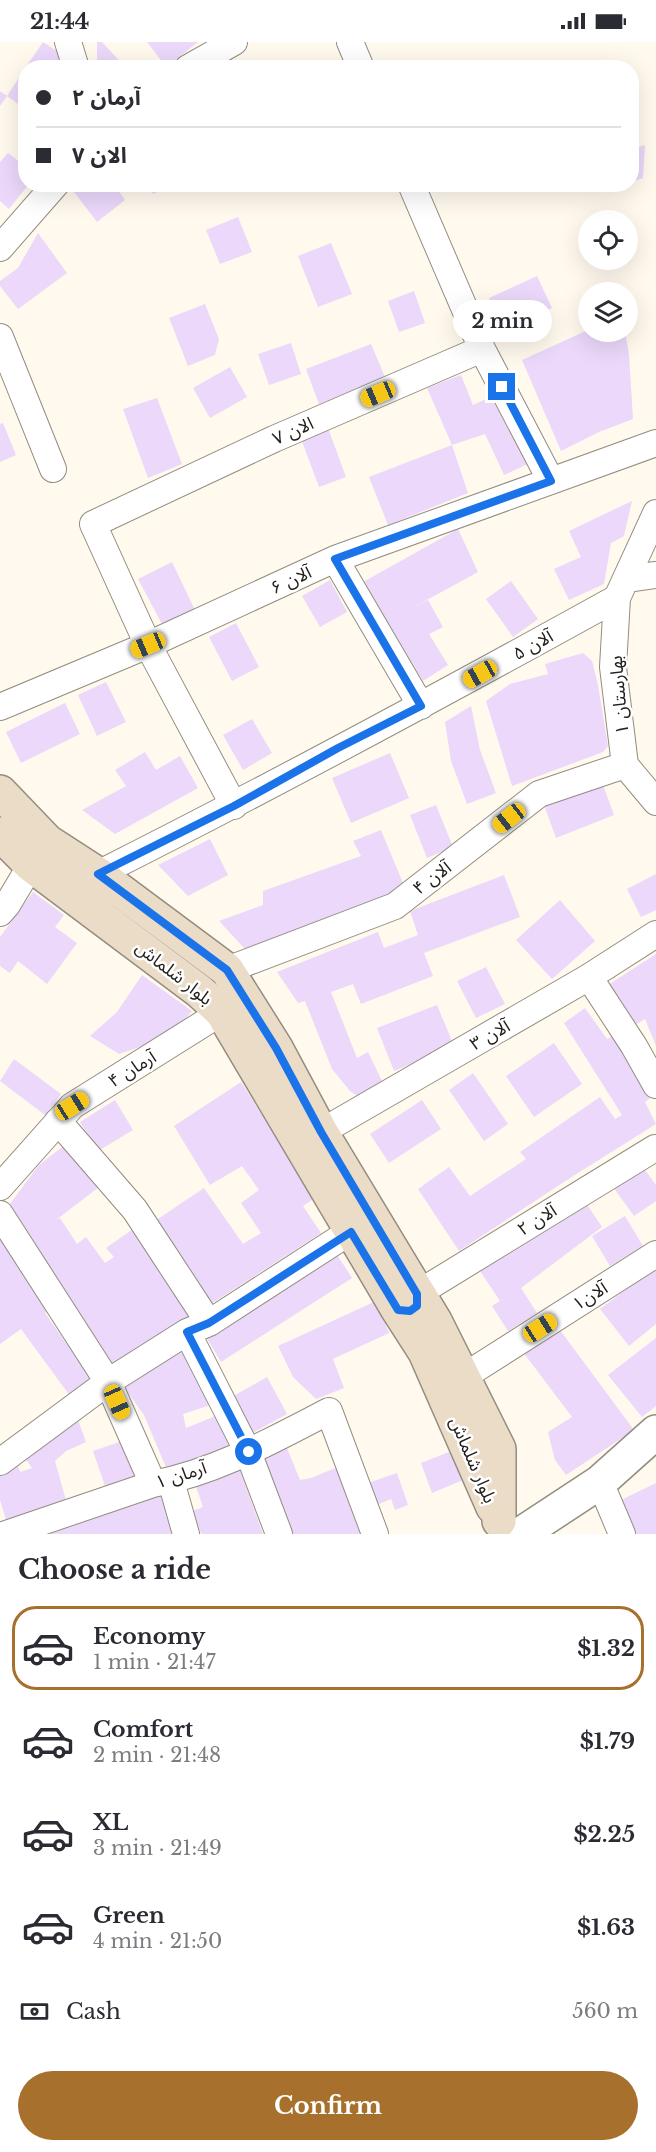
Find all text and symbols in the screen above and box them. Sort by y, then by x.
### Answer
text: 21:44 [30,8,89,35]
text: آرمان ۲ [72,84,141,111]
text: الان ۷ [72,142,127,169]
map controls [578,210,638,342]
button: locate [578,210,638,270]
button: layers [578,282,638,342]
callout: 2 min [452,300,552,342]
text: 2 min [471,309,534,333]
route end [488,373,515,400]
car [358,379,398,409]
street label: الان ۷ [269,412,317,450]
street label: آلان ۶ [267,561,316,599]
street label: آلان ۵ [509,625,558,665]
car [128,630,168,660]
street label: بهارستان ۱ [605,655,633,735]
car [460,657,500,691]
car [489,800,529,836]
street label: آلان ۴ [408,856,456,900]
street label: بلوار شلماش [131,936,217,1010]
street label: آلان ۳ [466,1014,515,1055]
street label: آرمان ۴ [104,1045,161,1092]
car [52,1089,92,1123]
street label: آلان ۲ [513,1199,561,1241]
street label: آلان۱ [568,1276,612,1315]
car [520,1311,560,1345]
car [101,1382,133,1422]
street label: بلوار شلماش [445,1413,501,1507]
route start [235,1438,262,1465]
street label: آرمان ۱ [153,1456,210,1494]
text: Choose a ride [18,1553,211,1586]
icon: car [21,1621,75,1675]
text: Economy [93,1623,205,1650]
text: $1.32 [577,1635,635,1662]
text: 1 min · 21:47 [93,1650,216,1674]
icon: car [21,1714,75,1768]
text: Comfort [93,1716,193,1743]
text: $1.79 [580,1728,635,1755]
text: 2 min · 21:48 [93,1743,221,1767]
icon: car [21,1807,75,1861]
text: XL [93,1809,128,1836]
text: $2.25 [573,1821,635,1848]
text: 3 min · 21:49 [93,1836,222,1860]
icon: car [21,1900,75,1954]
text: Green [93,1902,165,1929]
text: $1.63 [577,1914,635,1941]
text: 4 min · 21:50 [93,1929,222,1953]
icon: cash [18,1995,51,2028]
text: Cash [66,1998,121,2025]
text: 560 m [572,1999,638,2023]
button: Confirm [18,2071,638,2140]

